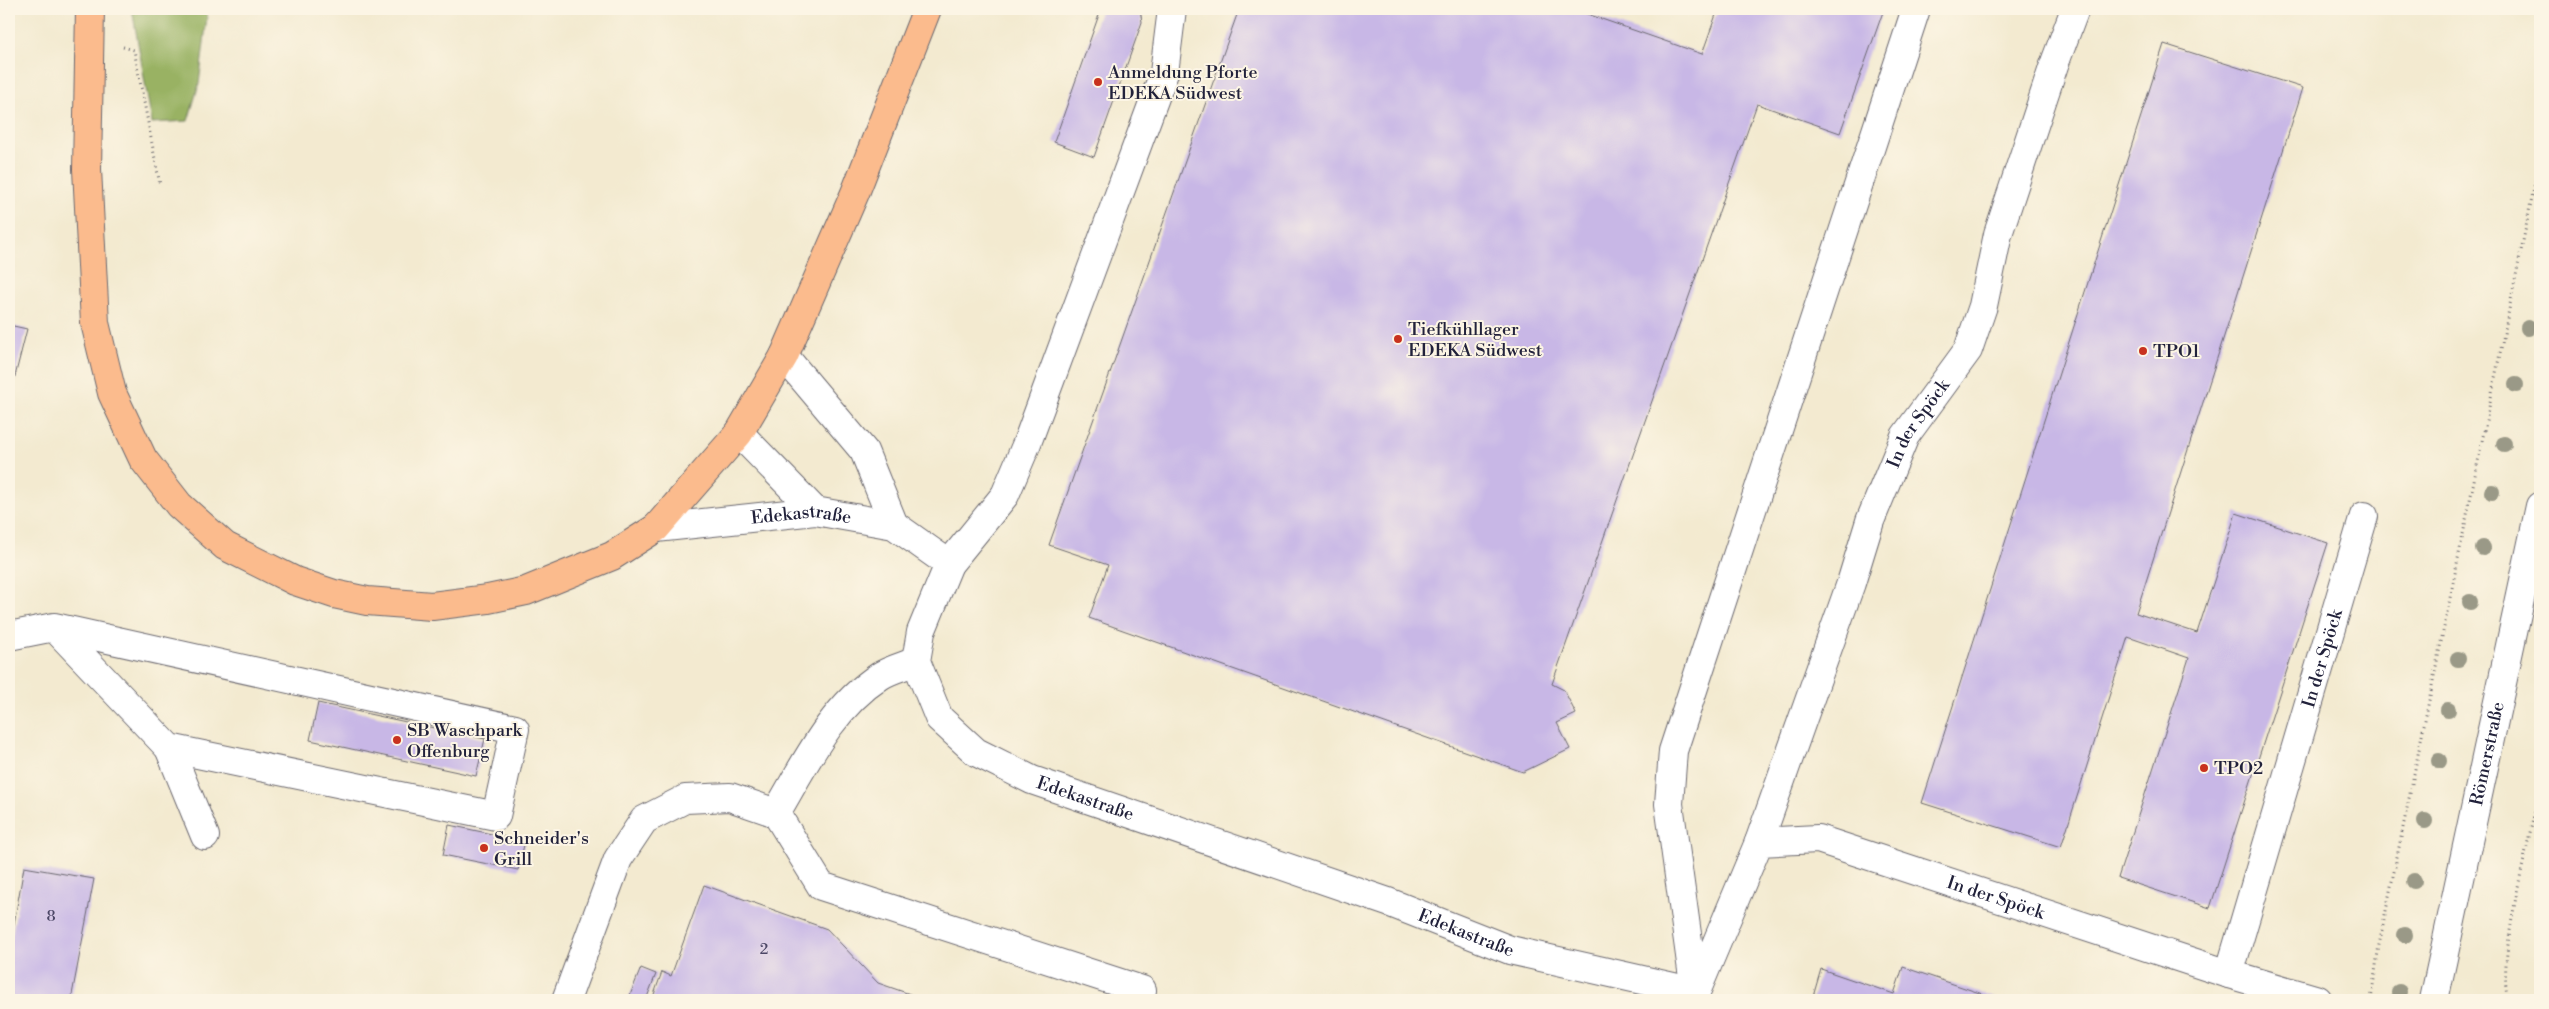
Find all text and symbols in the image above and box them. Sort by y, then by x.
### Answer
place label: Anmeldung Pforte EDEKA Südwest [1107,61,1258,105]
marker: Anmeldung Pforte EDEKA Südwest [1092,76,1104,88]
place label: Tiefkühllager EDEKA Südwest [1408,318,1543,362]
marker: Tiefkühllager EDEKA Südwest [1392,333,1404,345]
place label: TPO1 [2153,340,2200,363]
marker: TPO1 [2137,345,2149,357]
street label: In der Spöck [1882,373,1955,471]
street label: Edekastraße [750,499,853,529]
street label: In der Spöck [2297,605,2348,710]
street label: Römerstraße [2465,700,2509,808]
place label: SB Waschpark Offenburg [407,719,524,763]
marker: SB Waschpark Offenburg [391,734,403,746]
place label: TPO2 [2214,757,2263,780]
marker: TPO2 [2198,762,2210,774]
street label: Edekastraße [1034,771,1137,826]
place label: Schneider's Grill [494,827,589,871]
marker: Schneider's Grill [478,842,490,854]
street label: In der Spöck [1944,871,2049,925]
street label: Edekastraße [1415,904,1518,962]
house number: 8 [46,907,56,926]
house number: 2 [760,940,768,959]

